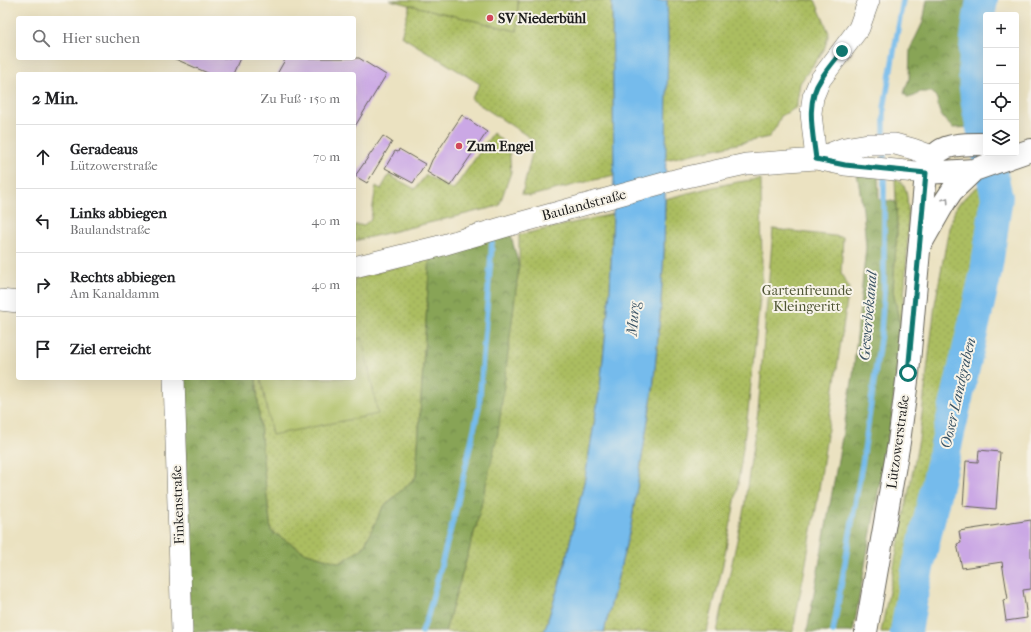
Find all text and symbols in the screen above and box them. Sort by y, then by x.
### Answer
place label: SV Niederbühl [498,10,586,27]
map controls [983,12,1019,156]
button: + [983,12,1019,48]
marker: SV Niederbühl [485,13,495,23]
search box [16,16,356,60]
icon: search [30,27,52,49]
text: Hier suchen [62,29,140,47]
route end [833,42,851,60]
button: − [983,48,1019,84]
button: locate [983,84,1019,120]
text: 2 Min. [32,88,78,108]
text: Zu Fuß · 150 m [261,91,340,106]
button: layers [983,120,1019,156]
place label: Zum Engel [467,138,534,155]
text: Geradeaus [70,140,138,158]
marker: Zum Engel [454,141,464,151]
icon: ahead [32,146,54,168]
text: 70 m [313,149,340,164]
text: Lützowerstraße [70,158,158,173]
street label: Baulandstraße [540,186,628,224]
one-way arrow [941,197,949,204]
text: Links abbiegen [70,204,167,222]
icon: left [32,210,54,232]
text: 40 m [312,213,340,228]
text: Baulandstraße [70,222,151,237]
text: Rechts abbiegen [70,268,175,286]
water label: Gewerbekanal [855,268,881,361]
icon: right [32,274,54,296]
text: 40 m [312,277,340,292]
park label: Gartenfreunde Kleingeritt [762,282,852,315]
text: Am Kanaldamm [70,286,159,301]
water label: Murg [622,300,644,338]
water label: Ooser Landgraben [937,336,979,450]
icon: arrive [32,338,54,360]
text: Ziel erreicht [70,340,151,358]
route start [899,364,917,382]
street label: Lützowerstraße [883,394,913,490]
street label: Finkenstraße [168,465,188,545]

